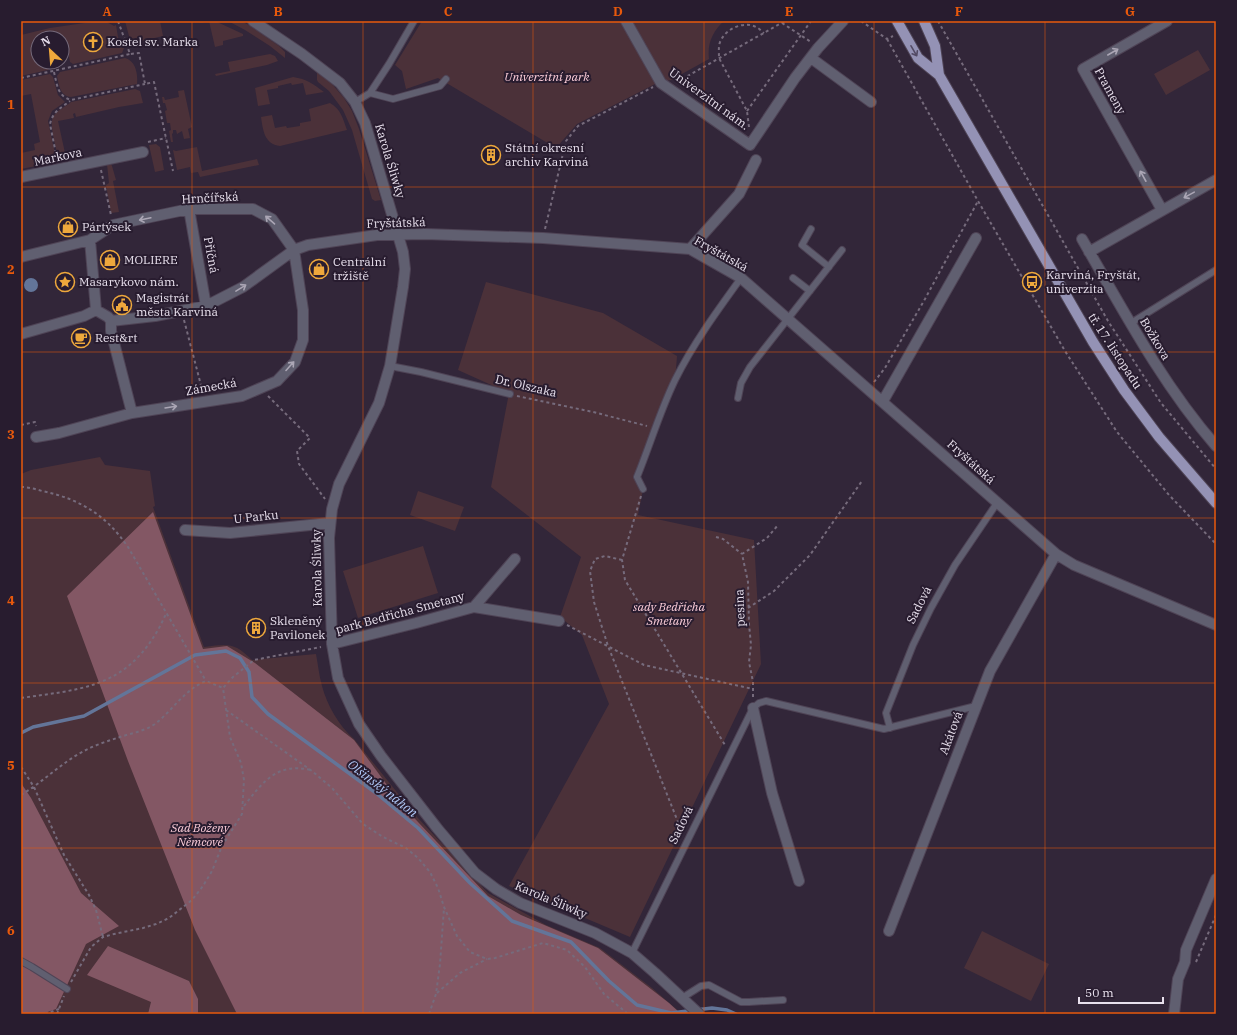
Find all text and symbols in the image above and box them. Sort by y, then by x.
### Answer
text: A [102,3,112,20]
text: B [273,3,283,20]
text: C [444,3,453,20]
text: D [613,3,623,20]
text: E [785,3,793,20]
text: F [955,3,963,20]
text: G [1125,3,1135,20]
north arrow [30,30,70,70]
church icon: Kostel sv. Marka [82,31,104,53]
text: N [39,33,53,49]
place label: Kostel sv. Marka [107,34,199,49]
one-way arrow [911,45,919,57]
one-way arrow [1107,47,1119,55]
street label: Univerzitní nám. [666,64,752,133]
street label: Prameny [1092,65,1130,117]
park label: Univerzitní park [504,69,590,84]
text: 1 [7,96,15,113]
street label: Karola Śliwky [372,122,409,200]
place label: Státní okresní archiv Karviná [505,140,589,169]
street label: Markova [33,144,84,169]
building icon: Státní okresní archiv Karviná [480,144,502,166]
one-way arrow [1139,171,1147,183]
street label: Hrnčířská [181,188,239,206]
one-way arrow [1183,192,1195,200]
street label: Fryštátská [366,214,426,231]
one-way arrow [138,215,151,223]
shop icon: Pártýsek [57,216,79,238]
one-way arrow [265,216,275,225]
place label: Pártýsek [82,219,131,234]
street label: Fryštátská [692,233,751,275]
street label: Příčná [201,235,222,275]
shop icon: MOLIERE [99,249,121,271]
place label: MOLIERE [124,252,178,267]
place label: Centrální tržiště [333,254,386,283]
shop icon: Centrální tržiště [308,258,330,280]
text: 2 [7,261,15,278]
place label: Karviná, Fryštát, univerzita [1046,267,1140,296]
place icon: Masarykovo nám. [54,271,76,293]
bus stop icon: Karviná, Fryštát, univerzita [1021,271,1043,293]
place label: Masarykovo nám. [79,274,179,289]
one-way arrow [235,284,246,292]
place label: Magistrát města Karviná [136,290,219,319]
public building icon: Magistrát města Karviná [111,294,133,316]
street label: tř. 17. listopadu [1085,310,1146,392]
street label: Božkova [1137,315,1174,363]
cafe icon: Rest&rt [70,327,92,349]
place label: Rest&rt [95,330,137,345]
one-way arrow [286,361,295,372]
street label: Dr. Olszaka [494,371,559,400]
street label: Zámecká [184,375,238,398]
one-way arrow [164,403,177,411]
text: 3 [7,426,15,443]
street label: Fryštátská [944,436,999,487]
street label: U Parku [233,507,280,526]
street label: Karola Śliwky [308,529,325,607]
street label: Sadová [903,583,935,626]
street label: park Bedřicha Smetany [334,588,467,637]
street label: pesina [731,588,748,627]
text: 4 [7,592,15,609]
park label: sady Bedřicha Smetany [633,599,705,628]
place label: Skleněný Pavilonek [270,613,325,642]
building icon: Skleněný Pavilonek [245,617,267,639]
street label: Akátová [935,709,966,757]
water label: Olšinský náhon [344,756,422,821]
text: 5 [7,757,15,774]
street label: Sadová [665,803,696,846]
park label: Sad Boženy Němcové [170,820,231,849]
street label: Karola Śliwky [513,878,590,922]
text: 6 [7,922,15,939]
scale bar [1079,979,1163,1005]
text: 50 m [1085,985,1114,1000]

